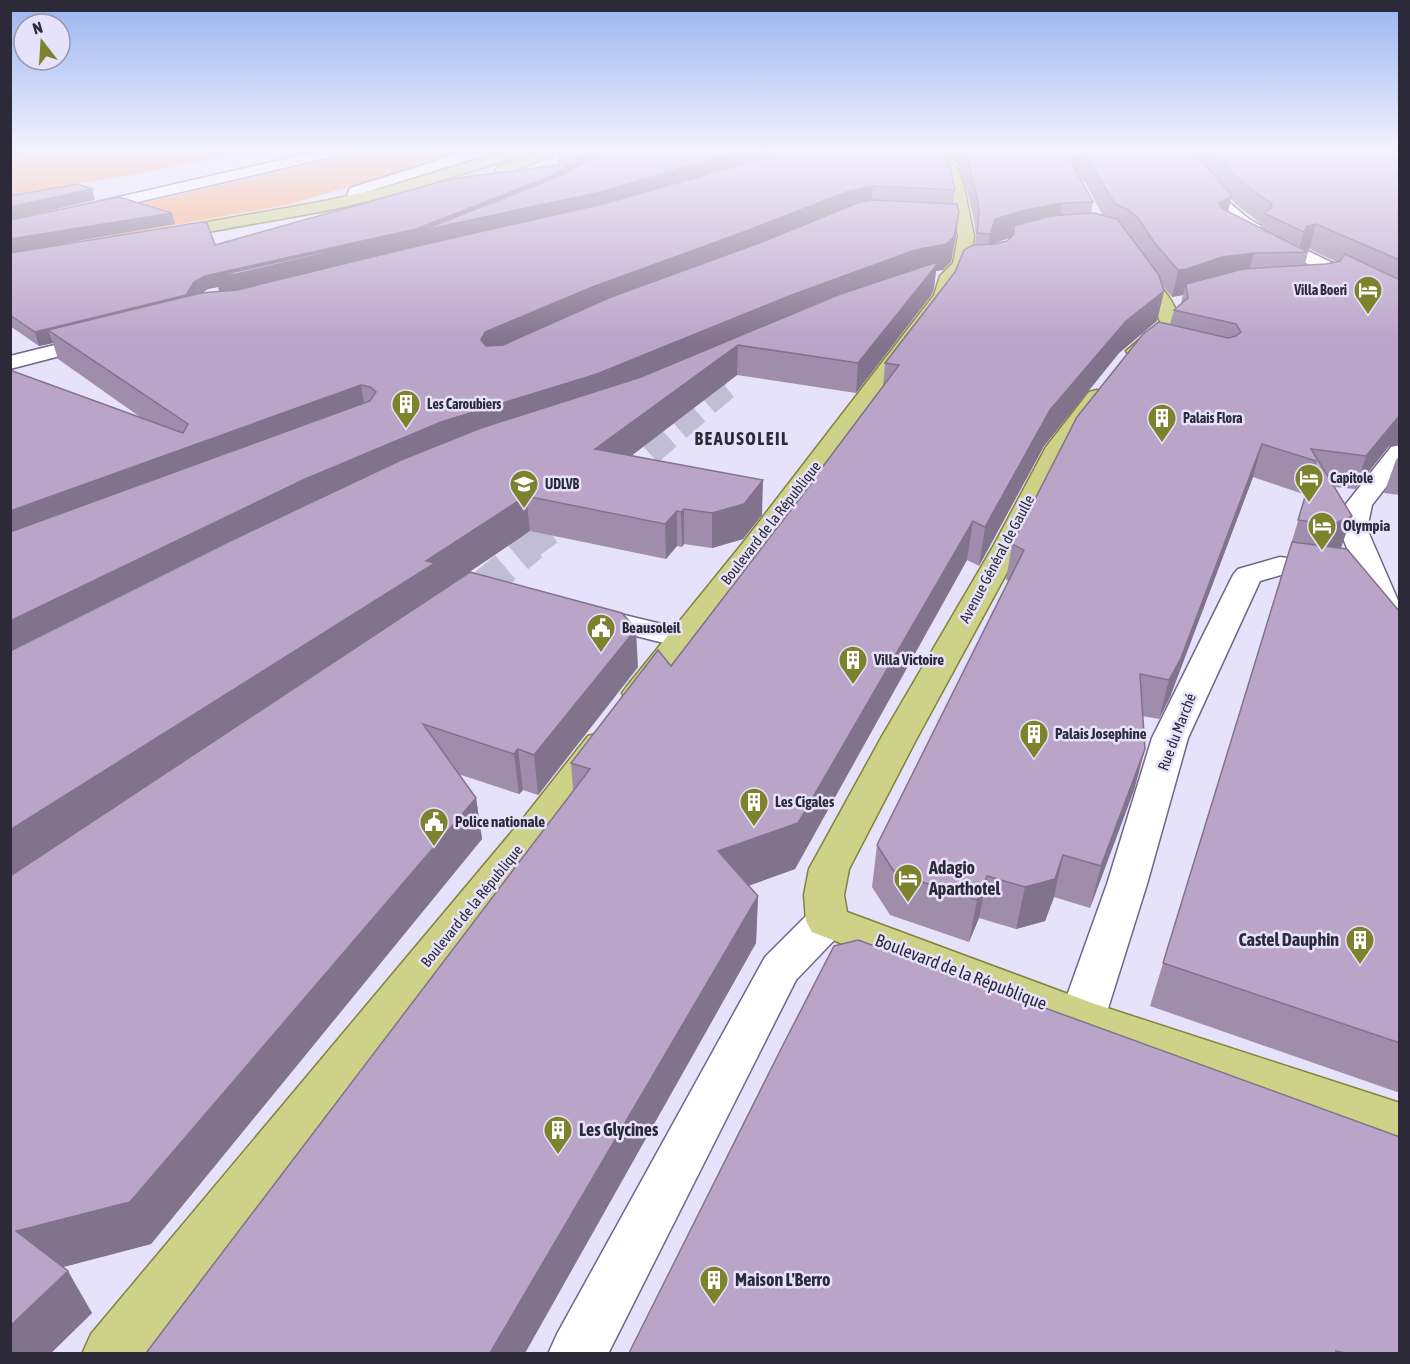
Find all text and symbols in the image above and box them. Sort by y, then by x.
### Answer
north arrow [12,12,72,72]
text: N [30,18,45,38]
hotel icon: Villa Boeri [1352,274,1384,316]
place label: Villa Boeri [1293,282,1347,298]
building icon: Les Caroubiers [390,388,422,430]
place label: Les Caroubiers [427,396,501,412]
building icon: Palais Flora [1146,402,1178,444]
place label: Palais Flora [1183,410,1243,426]
district label: BEAUSOLEIL [695,428,789,449]
street label: Boulevard de la République [717,457,824,588]
hotel icon: Capitole [1293,462,1325,504]
school or university icon: UDLVB [508,468,540,510]
place label: Capitole [1330,470,1373,486]
place label: UDLVB [545,476,580,492]
street label: Avenue Général de Gaulle [956,492,1038,626]
hotel icon: Olympia [1306,510,1338,552]
place label: Olympia [1343,517,1390,534]
public building icon: Beausoleil [585,612,617,654]
place label: Beausoleil [622,619,682,636]
building icon: Villa Victoire [837,644,869,686]
place label: Villa Victoire [873,651,944,668]
street label: Rue du Marché [1154,691,1199,773]
building icon: Palais Josephine [1018,718,1050,760]
place label: Palais Josephine [1055,725,1147,742]
building icon: Les Cigales [738,786,770,828]
place label: Les Cigales [775,793,835,810]
public building icon: Police nationale [418,806,450,848]
place label: Police nationale [455,813,545,830]
street label: Boulevard de la République [417,841,526,970]
place label: Adagio Aparthotel [928,857,1000,899]
hotel icon: Adagio Aparthotel [892,862,924,904]
building icon: Castel Dauphin [1344,924,1376,966]
street label: Boulevard de la République [872,929,1050,1014]
place label: Castel Dauphin [1238,929,1339,950]
building icon: Les Glycines [542,1114,574,1156]
place label: Les Glycines [579,1119,659,1140]
building icon: Maison L'Berro [698,1264,730,1306]
place label: Maison L'Berro [735,1269,830,1290]

